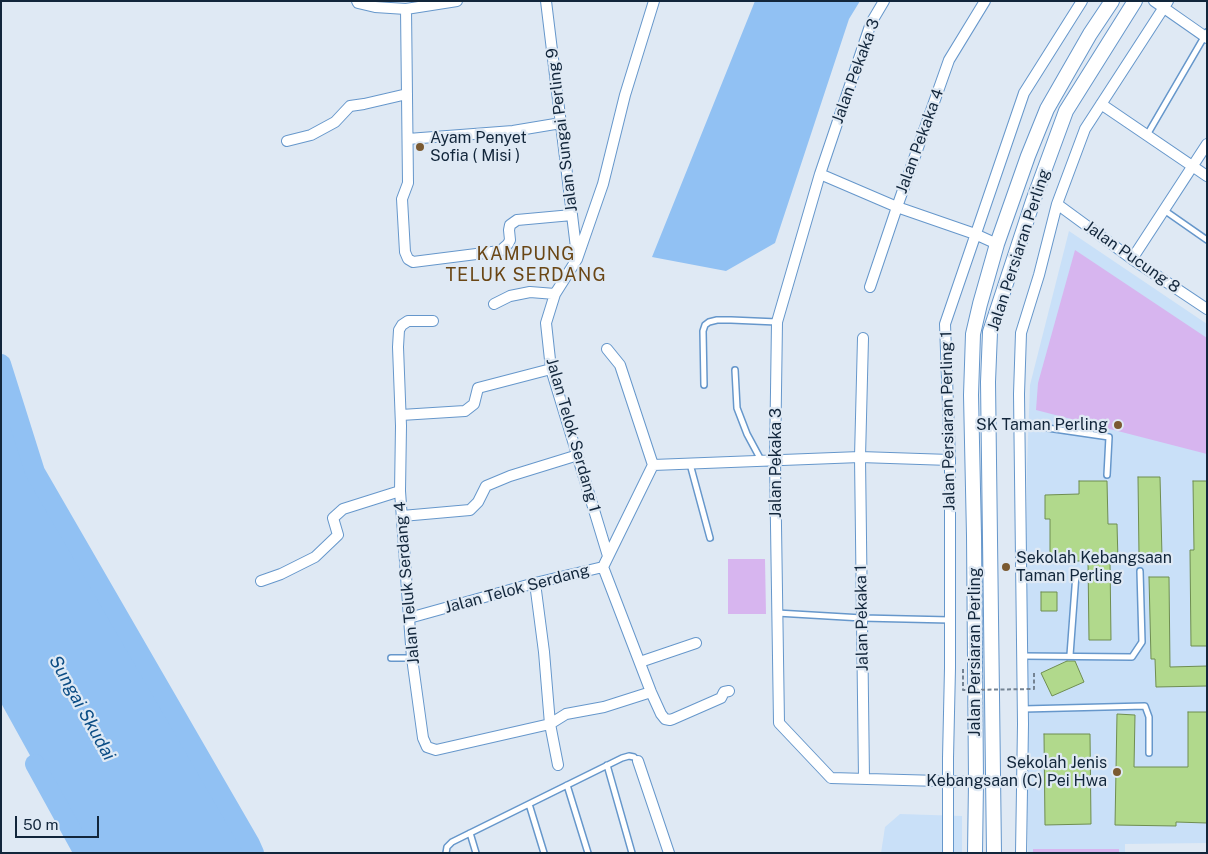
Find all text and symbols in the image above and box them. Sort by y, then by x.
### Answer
street label: Jalan Pekaka 3 [828,16,884,126]
street label: Jalan Sungai Perling 9 [542,47,582,213]
street label: Jalan Pekaka 4 [892,86,948,196]
place label: Ayam Penyet Sofia ( Misi ) [430,128,527,166]
marker: Ayam Penyet Sofia ( Misi ) [414,141,426,153]
street label: Jalan Persiaran Perling [984,167,1054,333]
street label: Jalan Pucung 8 [1080,217,1184,297]
district label: KAMPUNG TELUK SERDANG [444,243,608,286]
street label: Jalan Persiaran Perling 1 [937,331,959,511]
street label: Jalan Telok Serdang 1 [542,356,604,514]
street label: Jalan Pekaka 3 [766,408,786,518]
place label: SK Taman Perling [976,415,1108,435]
marker: SK Taman Perling [1112,419,1124,431]
street label: Jalan Teluk Serdang 4 [390,501,424,665]
place label: Sekolah Kebangsaan Taman Perling [1016,548,1172,586]
street label: Jalan Telok Serdang [443,560,591,618]
marker: Sekolah Kebangsaan Taman Perling [1000,561,1012,573]
street label: Jalan Pekaka 1 [851,565,873,671]
street label: Jalan Persiaran Perling [965,567,985,737]
water label: Sungai Skudai [44,652,120,764]
place label: Sekolah Jenis Kebangsaan (C) Pei Hwa [926,753,1107,791]
marker: Sekolah Jenis Kebangsaan (C) Pei Hwa [1111,766,1123,778]
scale bar [18,806,101,838]
text: 50 m [23,816,58,833]

